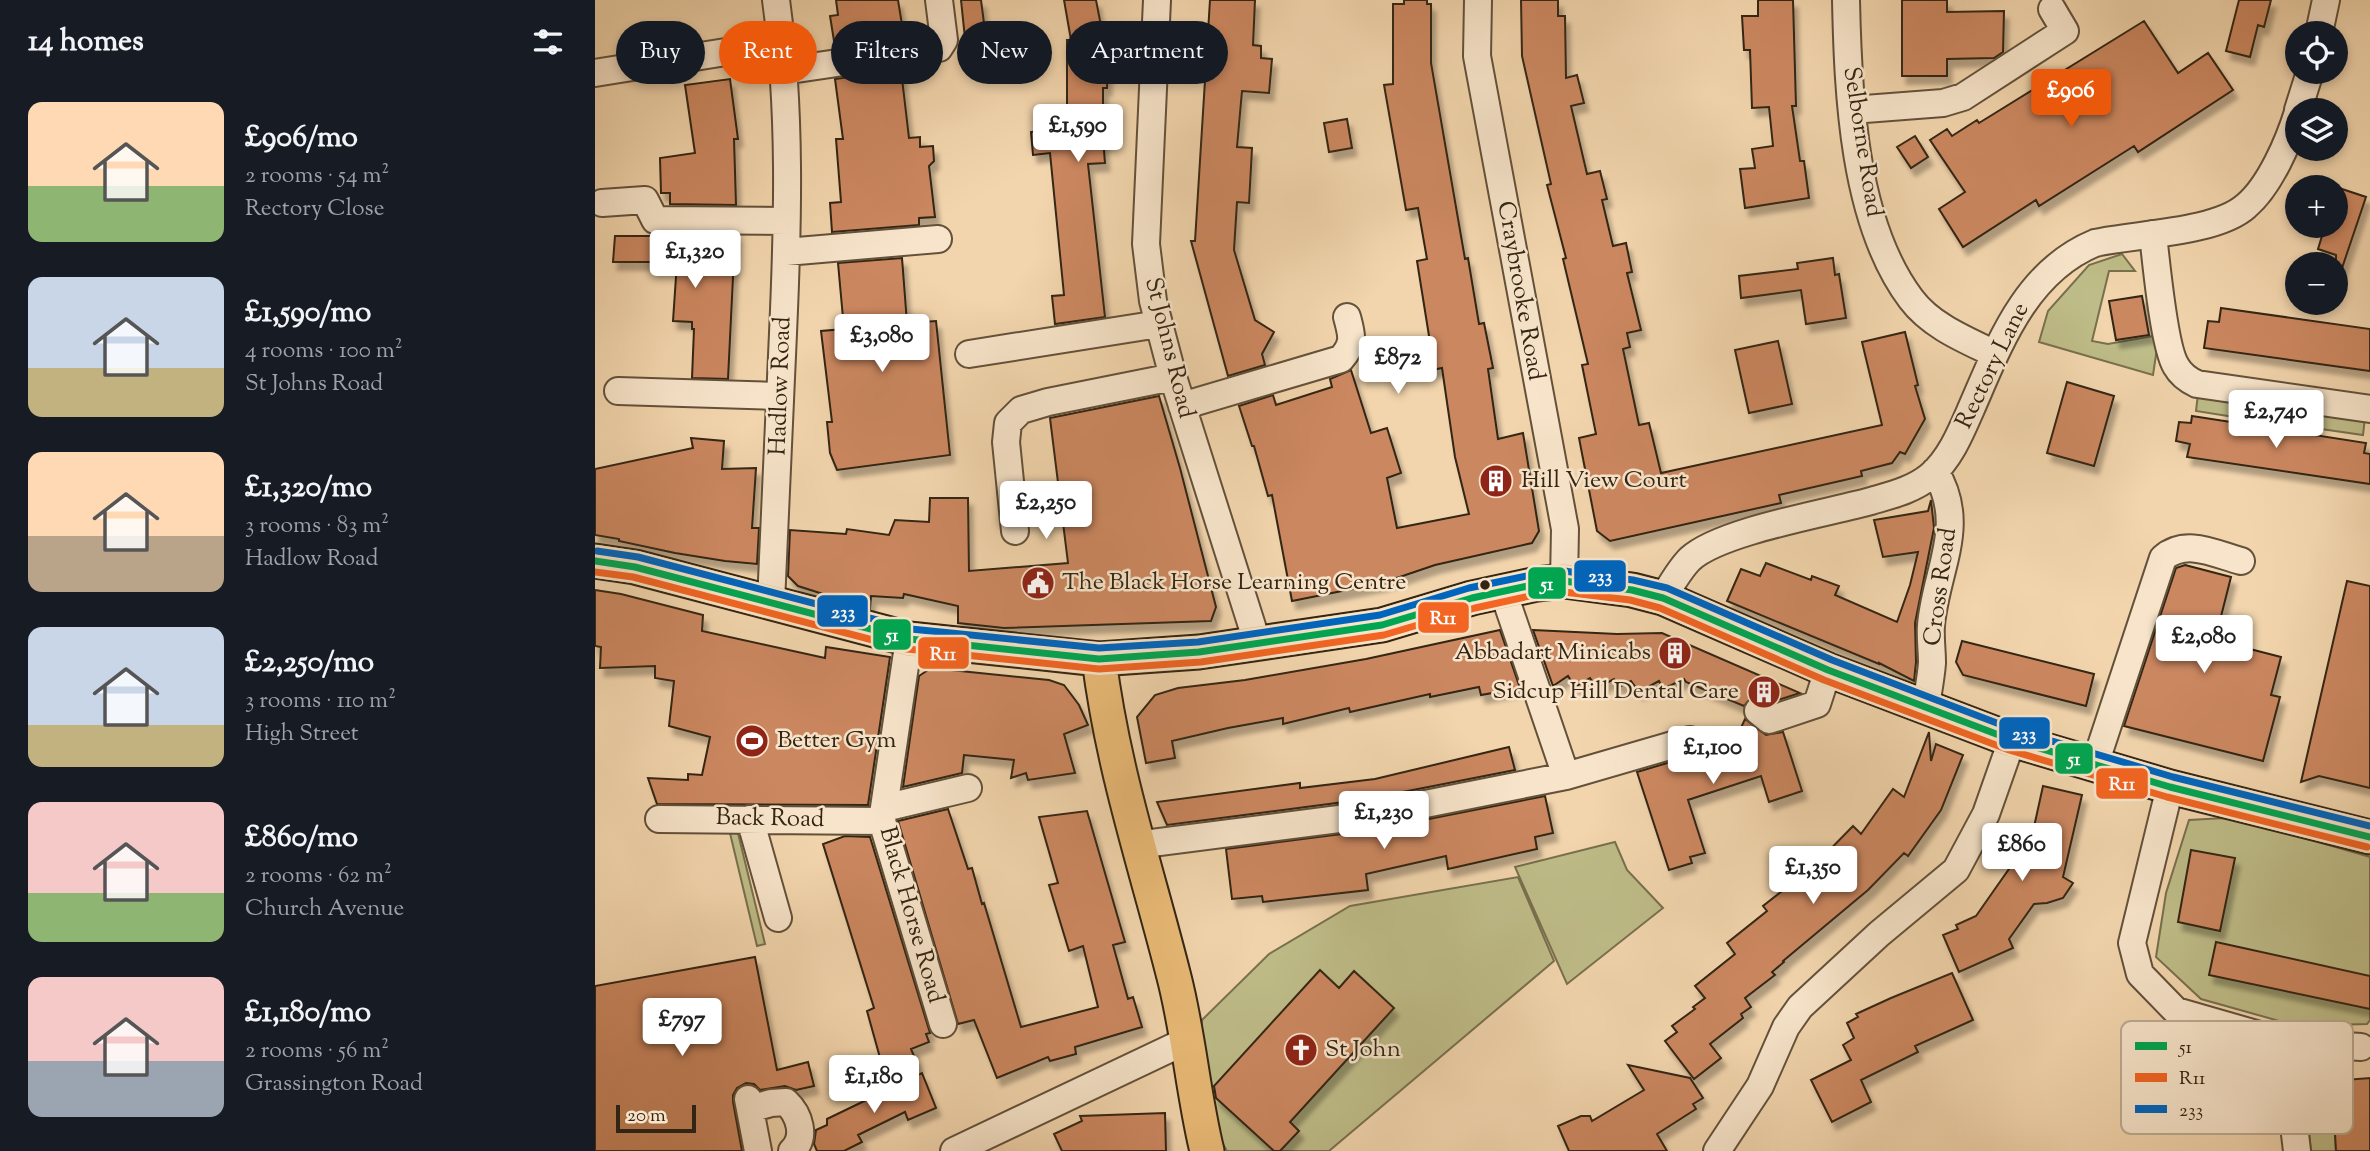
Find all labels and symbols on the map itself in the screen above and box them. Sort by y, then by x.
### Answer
street label: Selborne Road [1833,64,1891,220]
pin: £906 [2030,69,2112,129]
pin: £1,590 [1021,104,1135,164]
street label: Craybrooke Road [1487,199,1553,384]
pin: £1,320 [638,230,752,290]
street label: St Johns Road [1135,274,1203,423]
street label: Rectory Lane [1948,297,2038,435]
pin: £3,080 [825,314,939,374]
street label: Hadlow Road [762,315,800,456]
pin: £872 [1357,336,1439,396]
pin: £2,740 [2219,391,2333,450]
building icon: Hill View Court [1477,462,1515,500]
place label: Hill View Court [1521,464,1687,498]
pin: £2,250 [989,482,1103,541]
street label: Cross Road [1916,525,1966,648]
line badge: 233 [1573,559,1627,593]
public building icon: The Black Horse Learning Centre [1019,564,1057,602]
text: 233 [1588,564,1612,591]
place label: The Black Horse Learning Centre [1062,566,1407,600]
line badge: 51 [1527,566,1567,600]
text: 51 [1539,572,1554,599]
unlabelled marker [1478,578,1492,592]
line badge: 233 [816,594,869,628]
text: 233 [831,600,855,627]
line badge: R11 [1417,601,1470,634]
text: R11 [1430,606,1457,633]
pin: £2,080 [2147,616,2261,675]
line badge: 51 [872,618,912,651]
text: 51 [884,623,899,650]
building icon: Abbadart Minicabs [1656,634,1694,672]
line badge: R11 [917,636,970,670]
place label: Abbadart Minicabs [1454,636,1651,670]
text: R11 [930,642,957,669]
building icon: Sidcup Hill Dental Care [1745,673,1783,711]
place label: Sidcup Hill Dental Care [1492,675,1739,709]
line badge: 233 [1998,716,2051,750]
sports icon: Better Gym [733,722,771,760]
text: 233 [2012,722,2036,749]
place label: Better Gym [777,724,896,758]
pin: £1,100 [1656,726,1770,786]
line badge: 51 [2054,742,2094,775]
text: 51 [2066,747,2081,774]
line badge: R11 [2095,767,2149,800]
text: R11 [2109,772,2136,799]
pin: £1,230 [1327,792,1441,851]
street label: Back Road [715,801,825,837]
street label: Black Horse Road [870,823,953,1008]
pin: £860 [1981,824,2063,883]
pin: £1,350 [1756,846,1870,906]
pin: £797 [641,998,723,1058]
legend [2121,1021,2353,1134]
church icon: St John [1282,1031,1320,1069]
place label: St John [1325,1033,1401,1067]
text: 51 [2178,1035,2192,1062]
pin: £1,180 [817,1056,931,1115]
text: R11 [2179,1066,2206,1093]
text: 233 [2179,1098,2203,1125]
scale bar [616,1102,697,1134]

